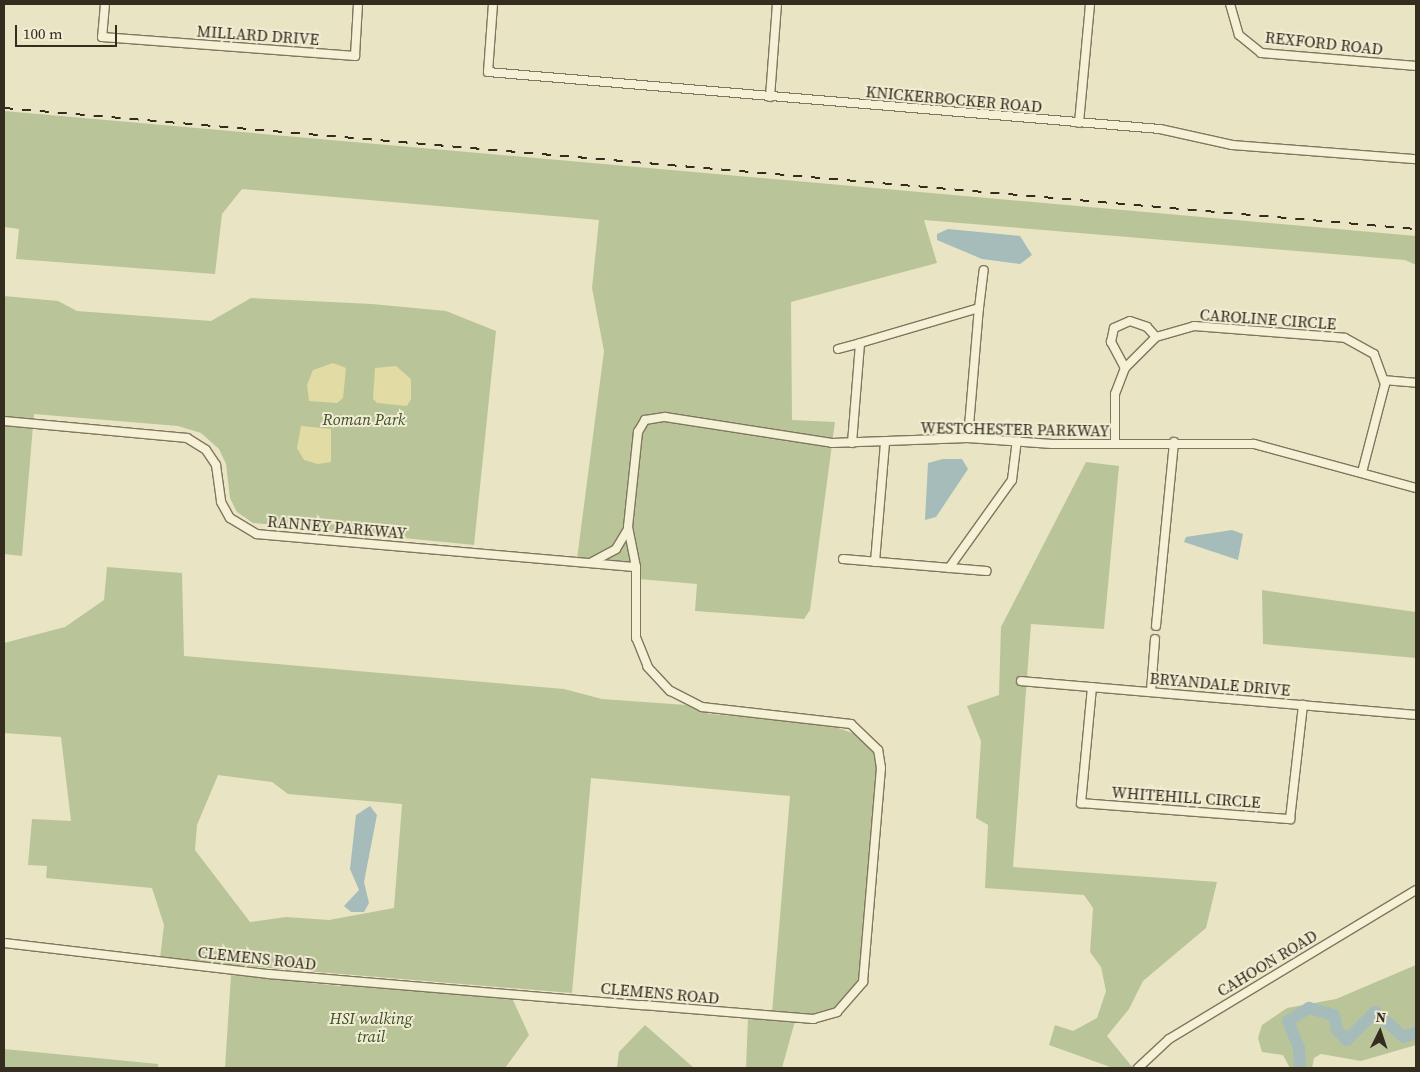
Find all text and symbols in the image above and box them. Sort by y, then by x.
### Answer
scale bar [18,15,120,47]
street label: MILLARD DRIVE [196,21,320,49]
text: 100 m [23,23,63,44]
street label: REXFORD ROAD [1264,27,1384,59]
street label: KNICKERBOCKER ROAD [865,82,1043,116]
street label: CAROLINE CIRCLE [1199,305,1337,333]
park label: Roman Park [323,409,405,429]
street label: WESTCHESTER PARKWAY [920,418,1110,440]
street label: RANNEY PARKWAY [266,511,408,543]
street label: BRYANDALE DRIVE [1149,668,1291,700]
street label: WHITEHILL CIRCLE [1111,782,1261,812]
street label: CAHOON ROAD [1213,926,1321,1000]
street label: CLEMENS ROAD [197,942,317,974]
street label: CLEMENS ROAD [600,978,720,1008]
north arrow [1355,1007,1405,1057]
text: N [1375,1007,1387,1027]
park label: HSI walking trail [330,1008,412,1046]

